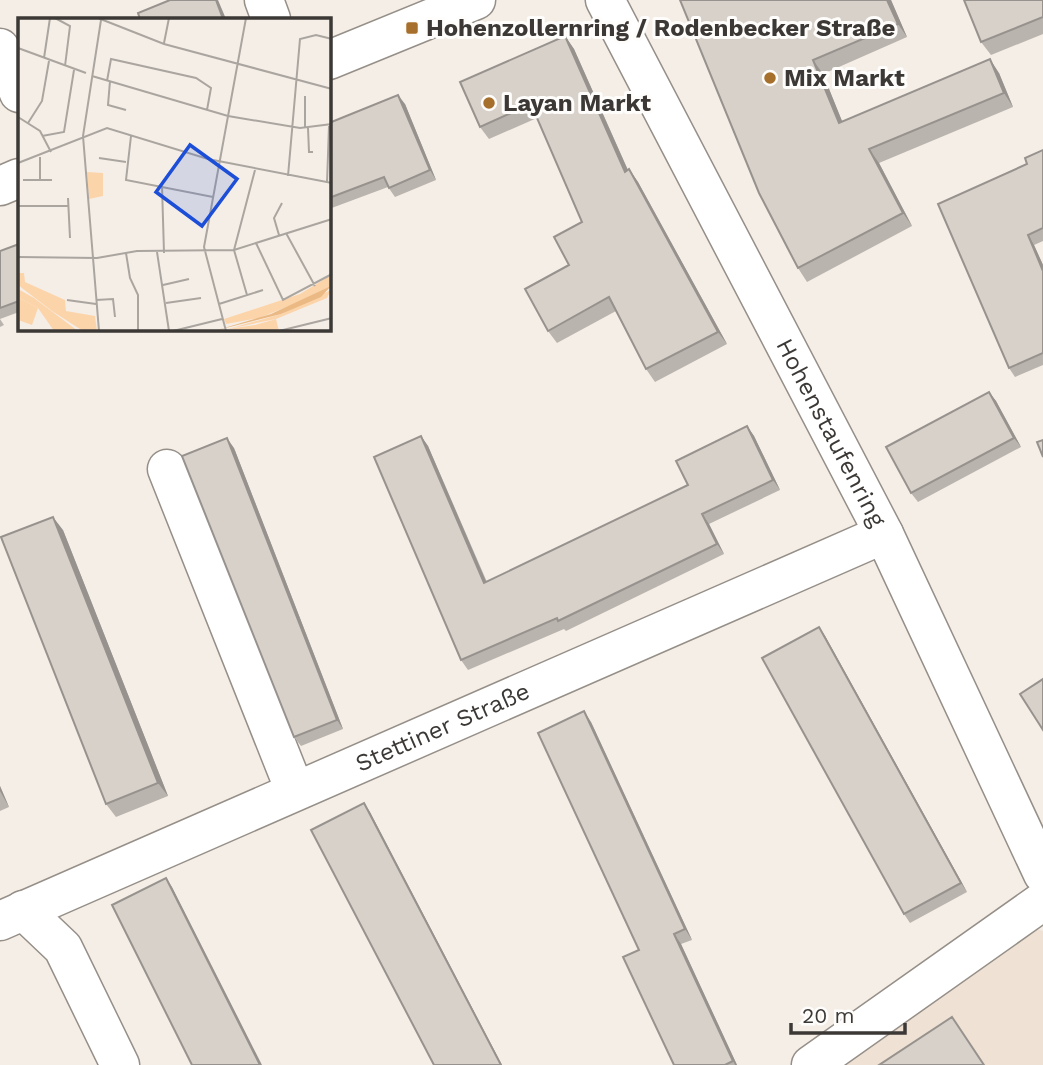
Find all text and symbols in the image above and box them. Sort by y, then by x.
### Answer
place label: Hohenzollernring / Rodenbecker Straße [426,14,895,42]
inset map [18,18,331,331]
marker: Hohenzollernring / Rodenbecker Straße [404,20,420,36]
place label: Mix Markt [784,64,905,92]
marker: Mix Markt [762,70,778,86]
place label: Layan Markt [503,89,651,117]
marker: Layan Markt [481,95,497,111]
street label: Hohenstaufenring [770,334,892,531]
street label: Stettiner Straße [351,677,534,778]
scale bar [791,992,905,1036]
text: 20 m [802,1003,854,1028]

